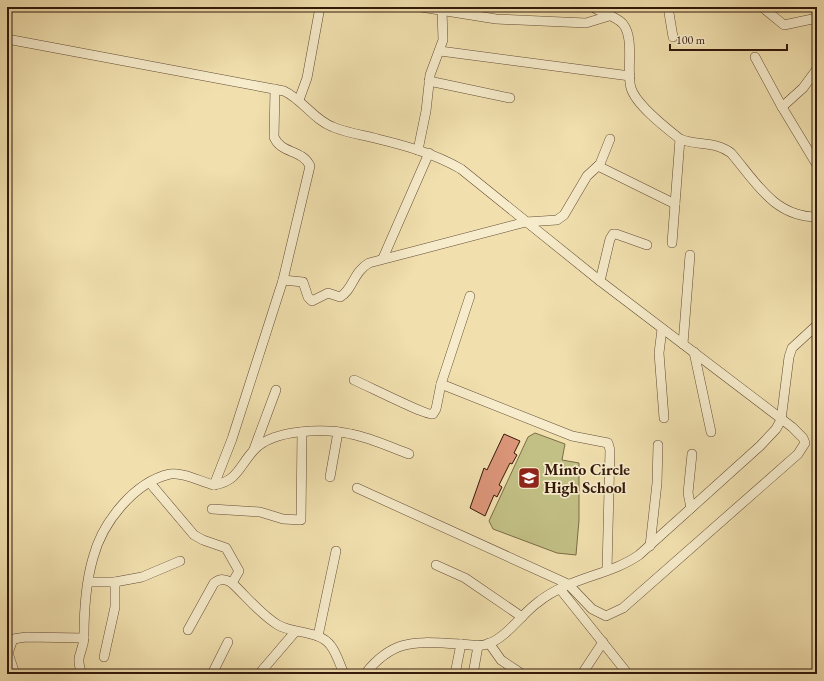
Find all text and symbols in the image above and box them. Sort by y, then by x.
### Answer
scale bar [670,26,787,52]
text: 100 m [676,32,706,48]
place label: Minto Circle High School [544,459,630,498]
school or university icon: Minto Circle High School [516,465,542,491]

